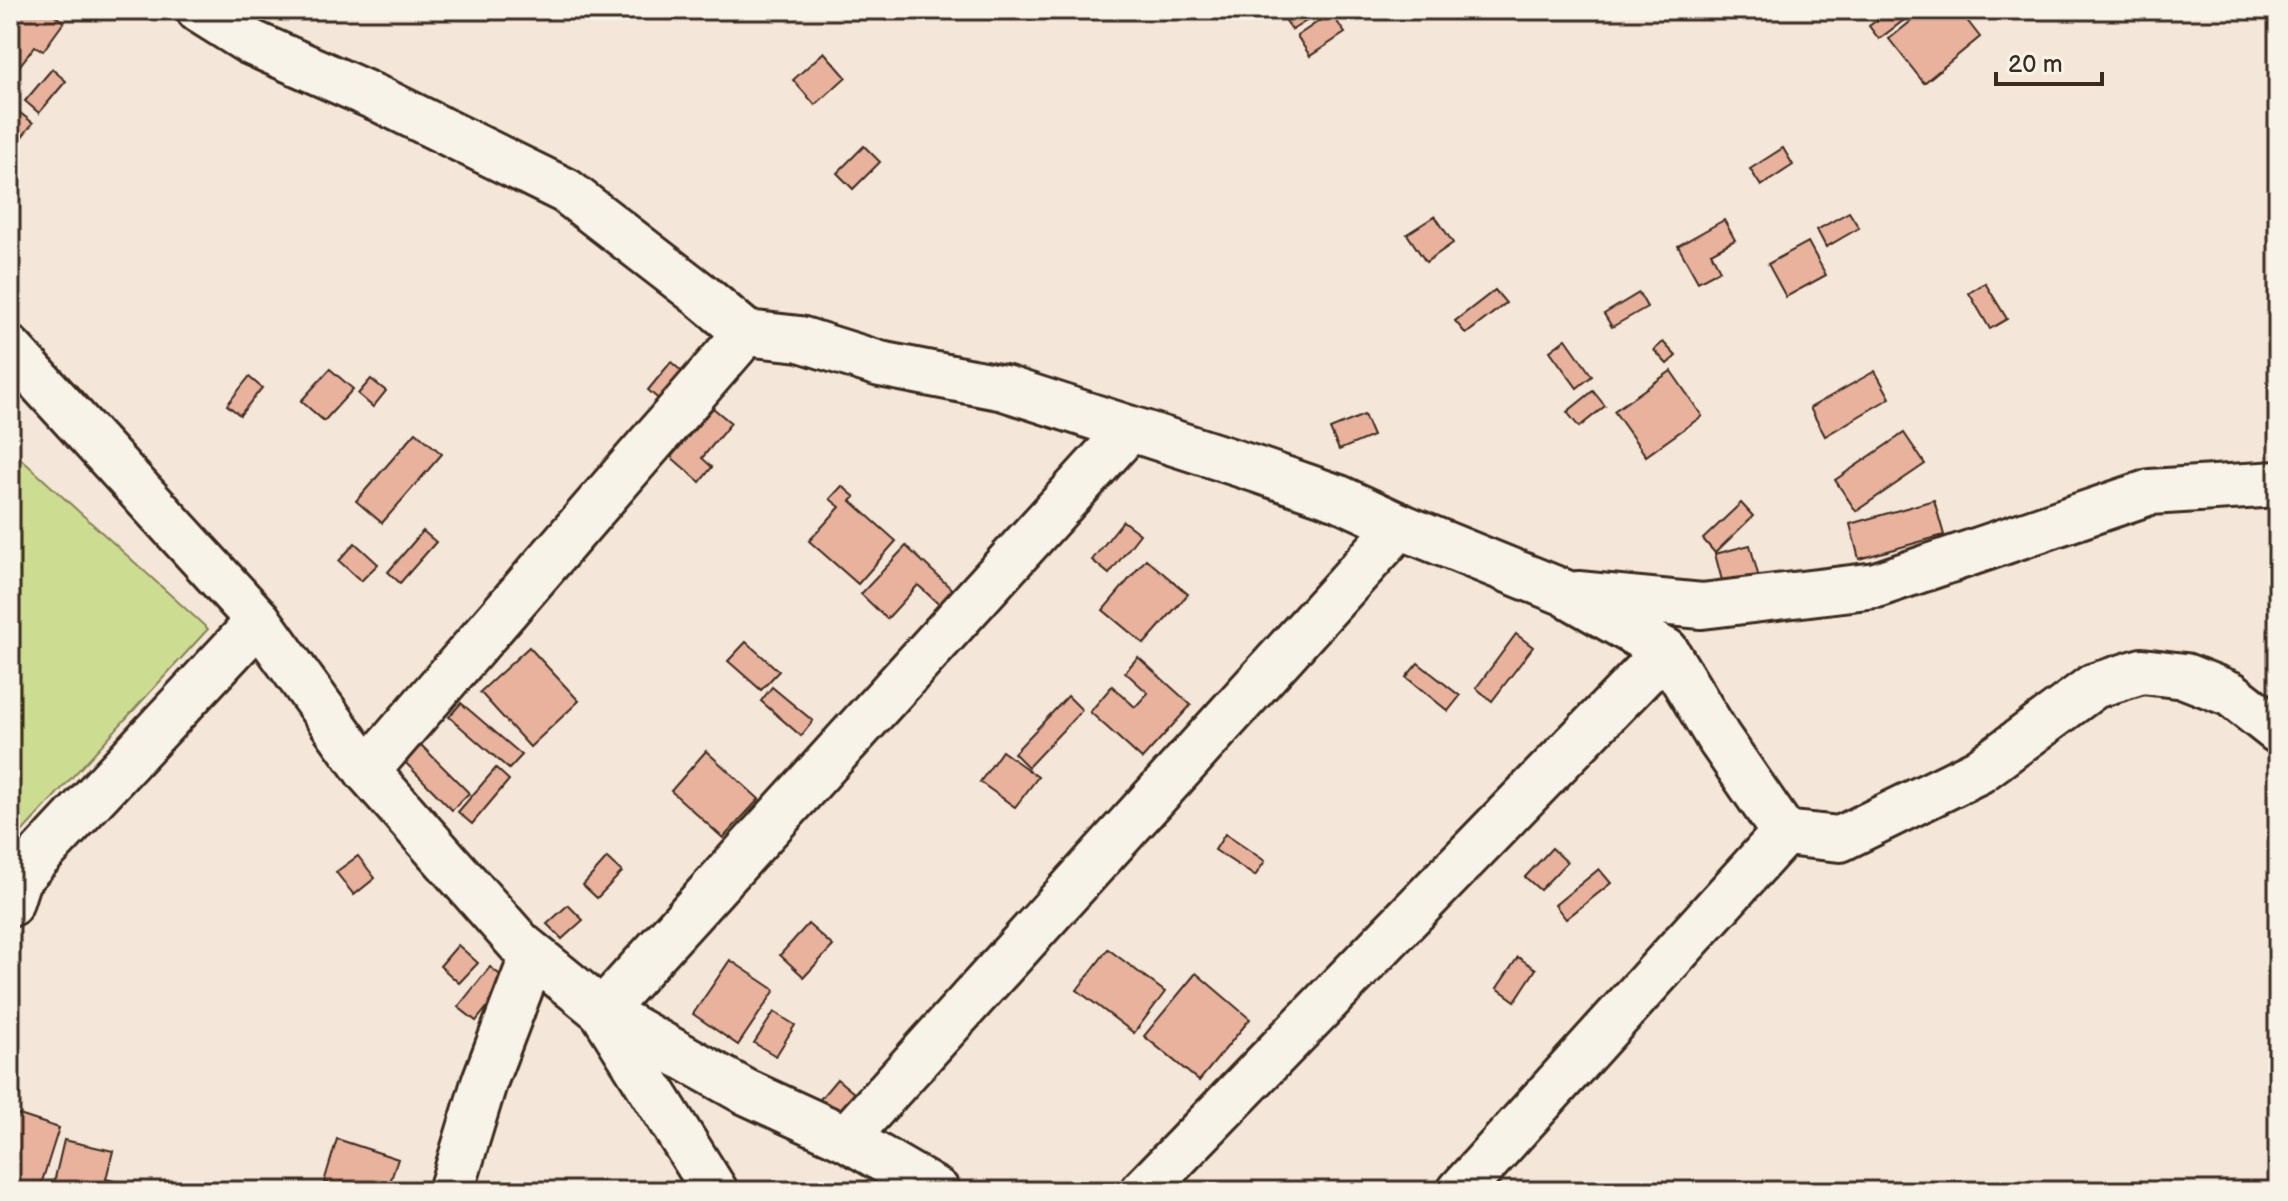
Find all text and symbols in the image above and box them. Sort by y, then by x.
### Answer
scale bar [1996,36,2102,86]
text: 20 m [2008,50,2063,79]

